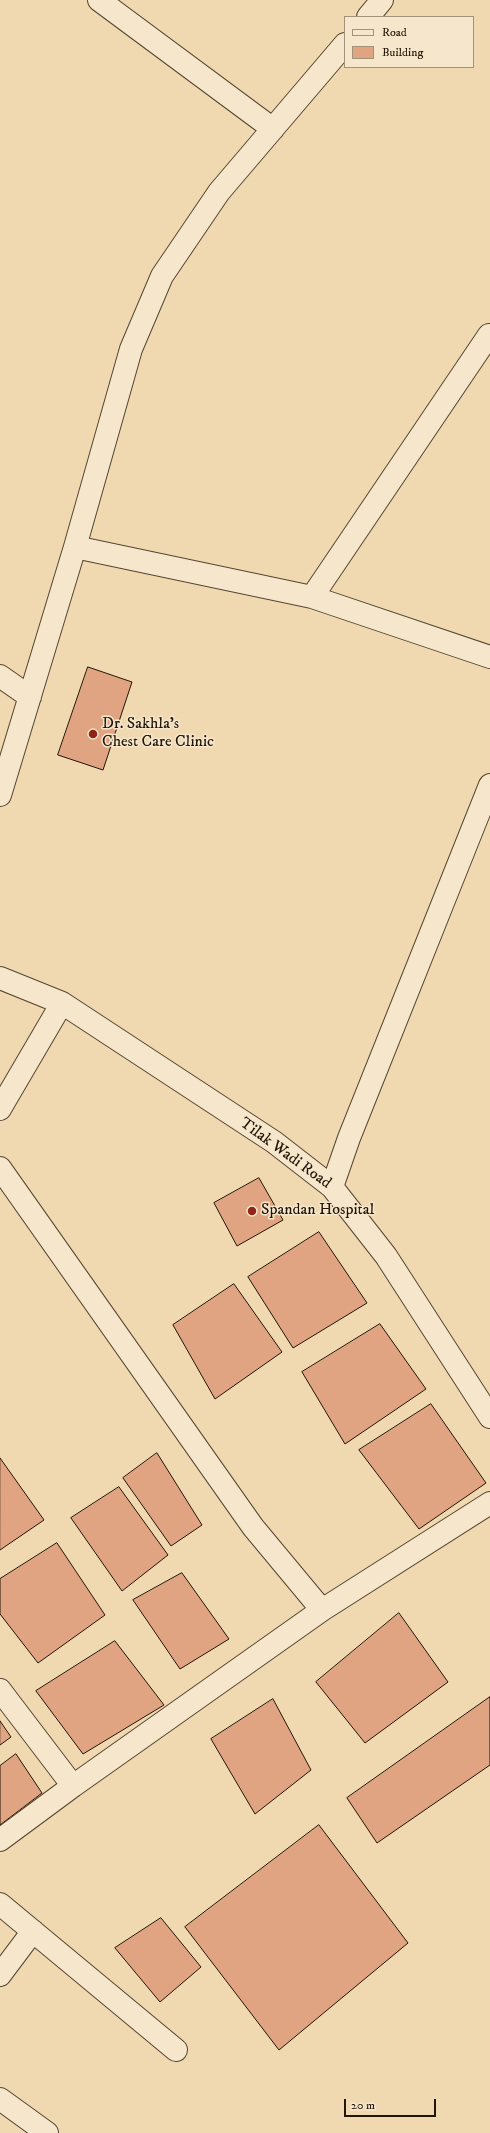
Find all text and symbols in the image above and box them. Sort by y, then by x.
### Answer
legend [344,16,474,68]
text: Road [382,25,407,40]
text: Building [382,45,423,60]
place label: Dr. Sakhla's Chest Care Clinic [102,715,214,753]
marker: Dr. Sakhla's Chest Care Clinic [87,728,99,740]
street label: Tilak Wadi Road [236,1114,334,1194]
place label: Spandan Hospital [261,1201,374,1221]
marker: Spandan Hospital [246,1205,258,1217]
scale bar [346,2091,438,2117]
text: 20 m [351,2098,375,2113]

